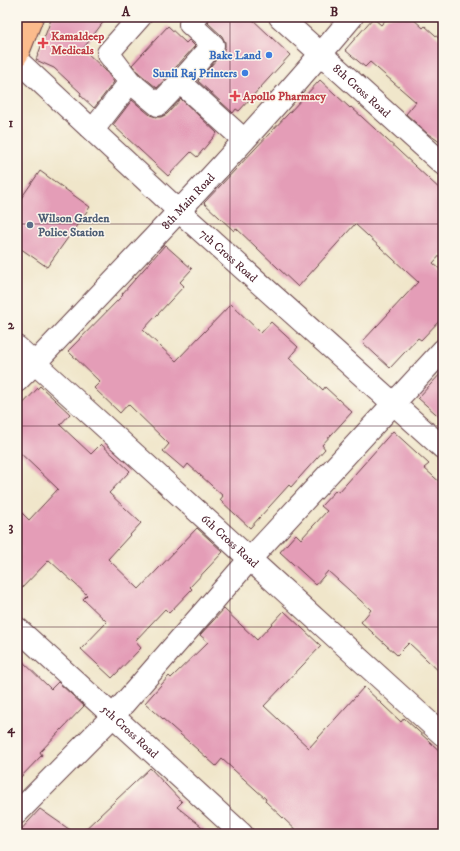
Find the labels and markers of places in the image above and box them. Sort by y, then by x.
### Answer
place label: Kamaldeep Medicals [51,29,104,58]
marker: Kamaldeep Medicals [38,38,48,48]
place label: Bake Land [209,48,262,63]
marker: Bake Land [264,50,274,60]
place label: Sunil Raj Printers [153,66,237,81]
marker: Sunil Raj Printers [240,68,250,78]
place label: Apollo Pharmacy [242,89,326,104]
marker: Apollo Pharmacy [230,91,240,101]
place label: Wilson Garden Police Station [37,211,110,240]
marker: Wilson Garden Police Station [25,220,35,230]

